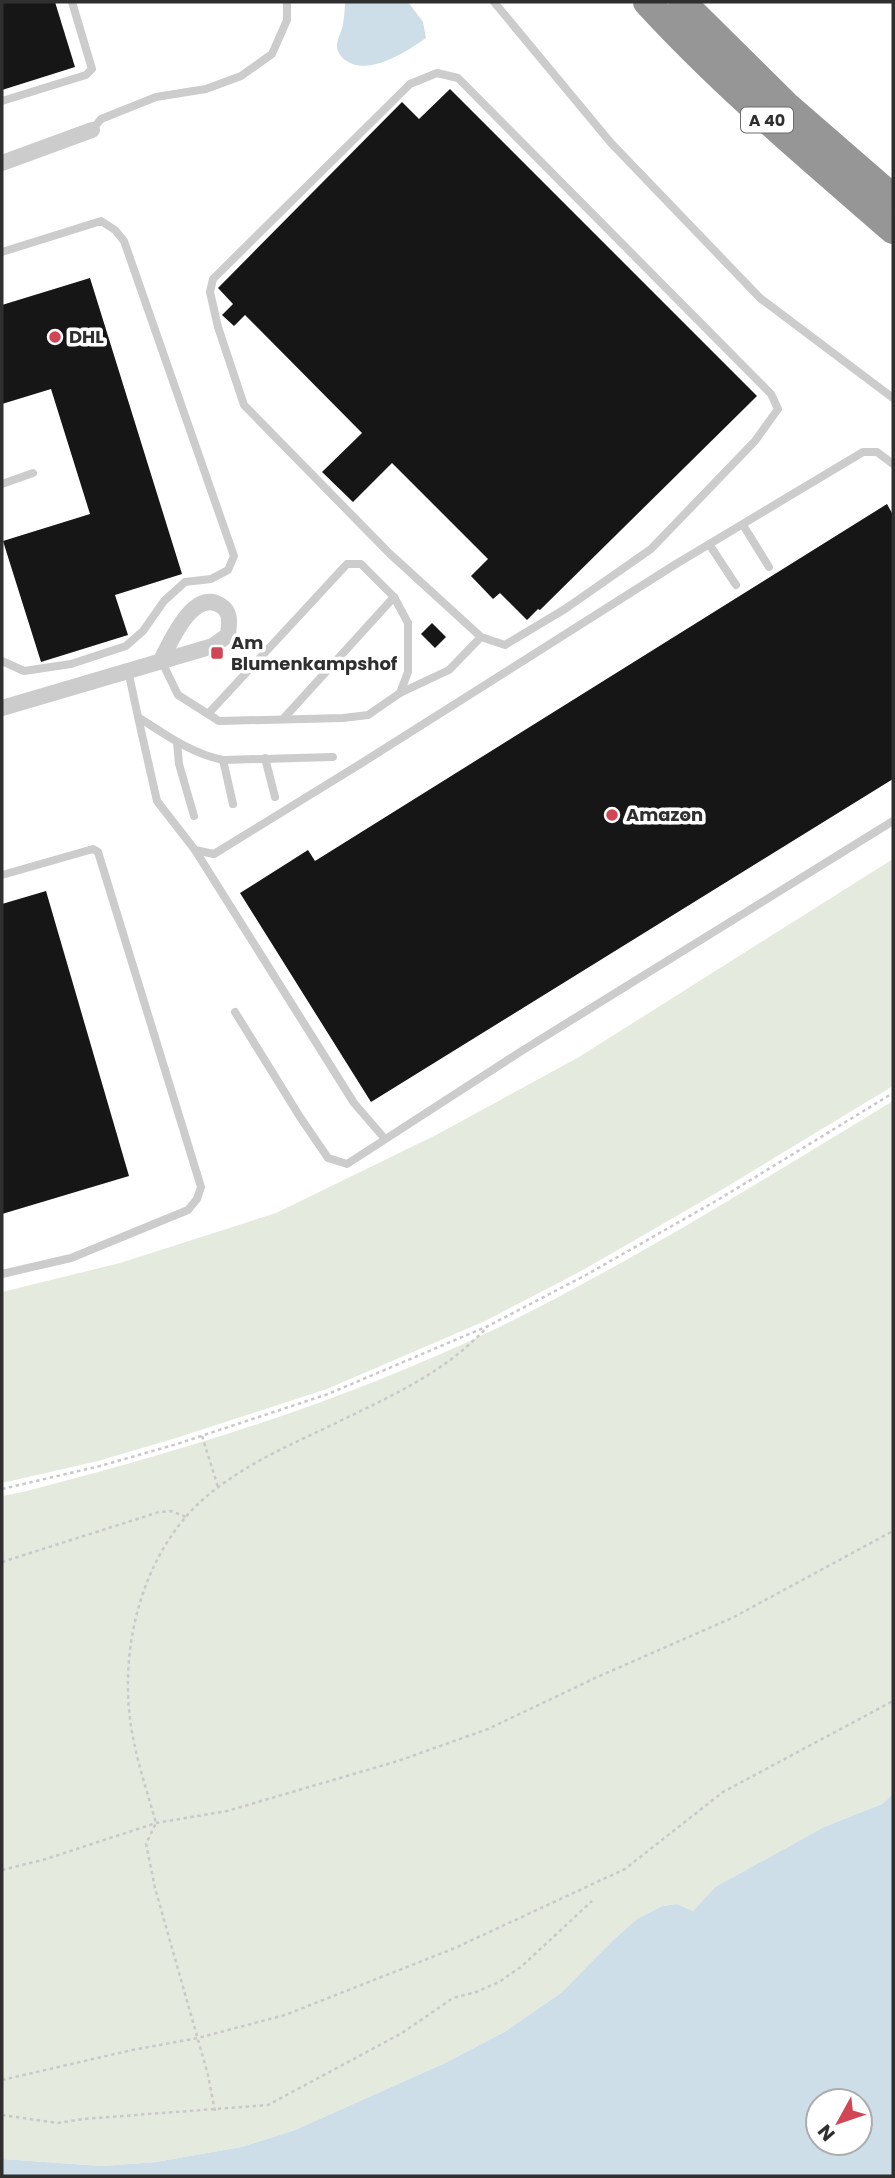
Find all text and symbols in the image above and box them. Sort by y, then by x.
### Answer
road number: A 40 [741,108,793,132]
place label: DHL [69,324,104,349]
marker: DHL [47,329,63,345]
place label: Am Blumenkampshof [231,630,398,676]
marker: Am Blumenkampshof [209,645,225,661]
place label: Amazon [626,802,703,827]
marker: Amazon [604,807,620,823]
north arrow [804,2087,874,2157]
text: N [811,2118,841,2147]

